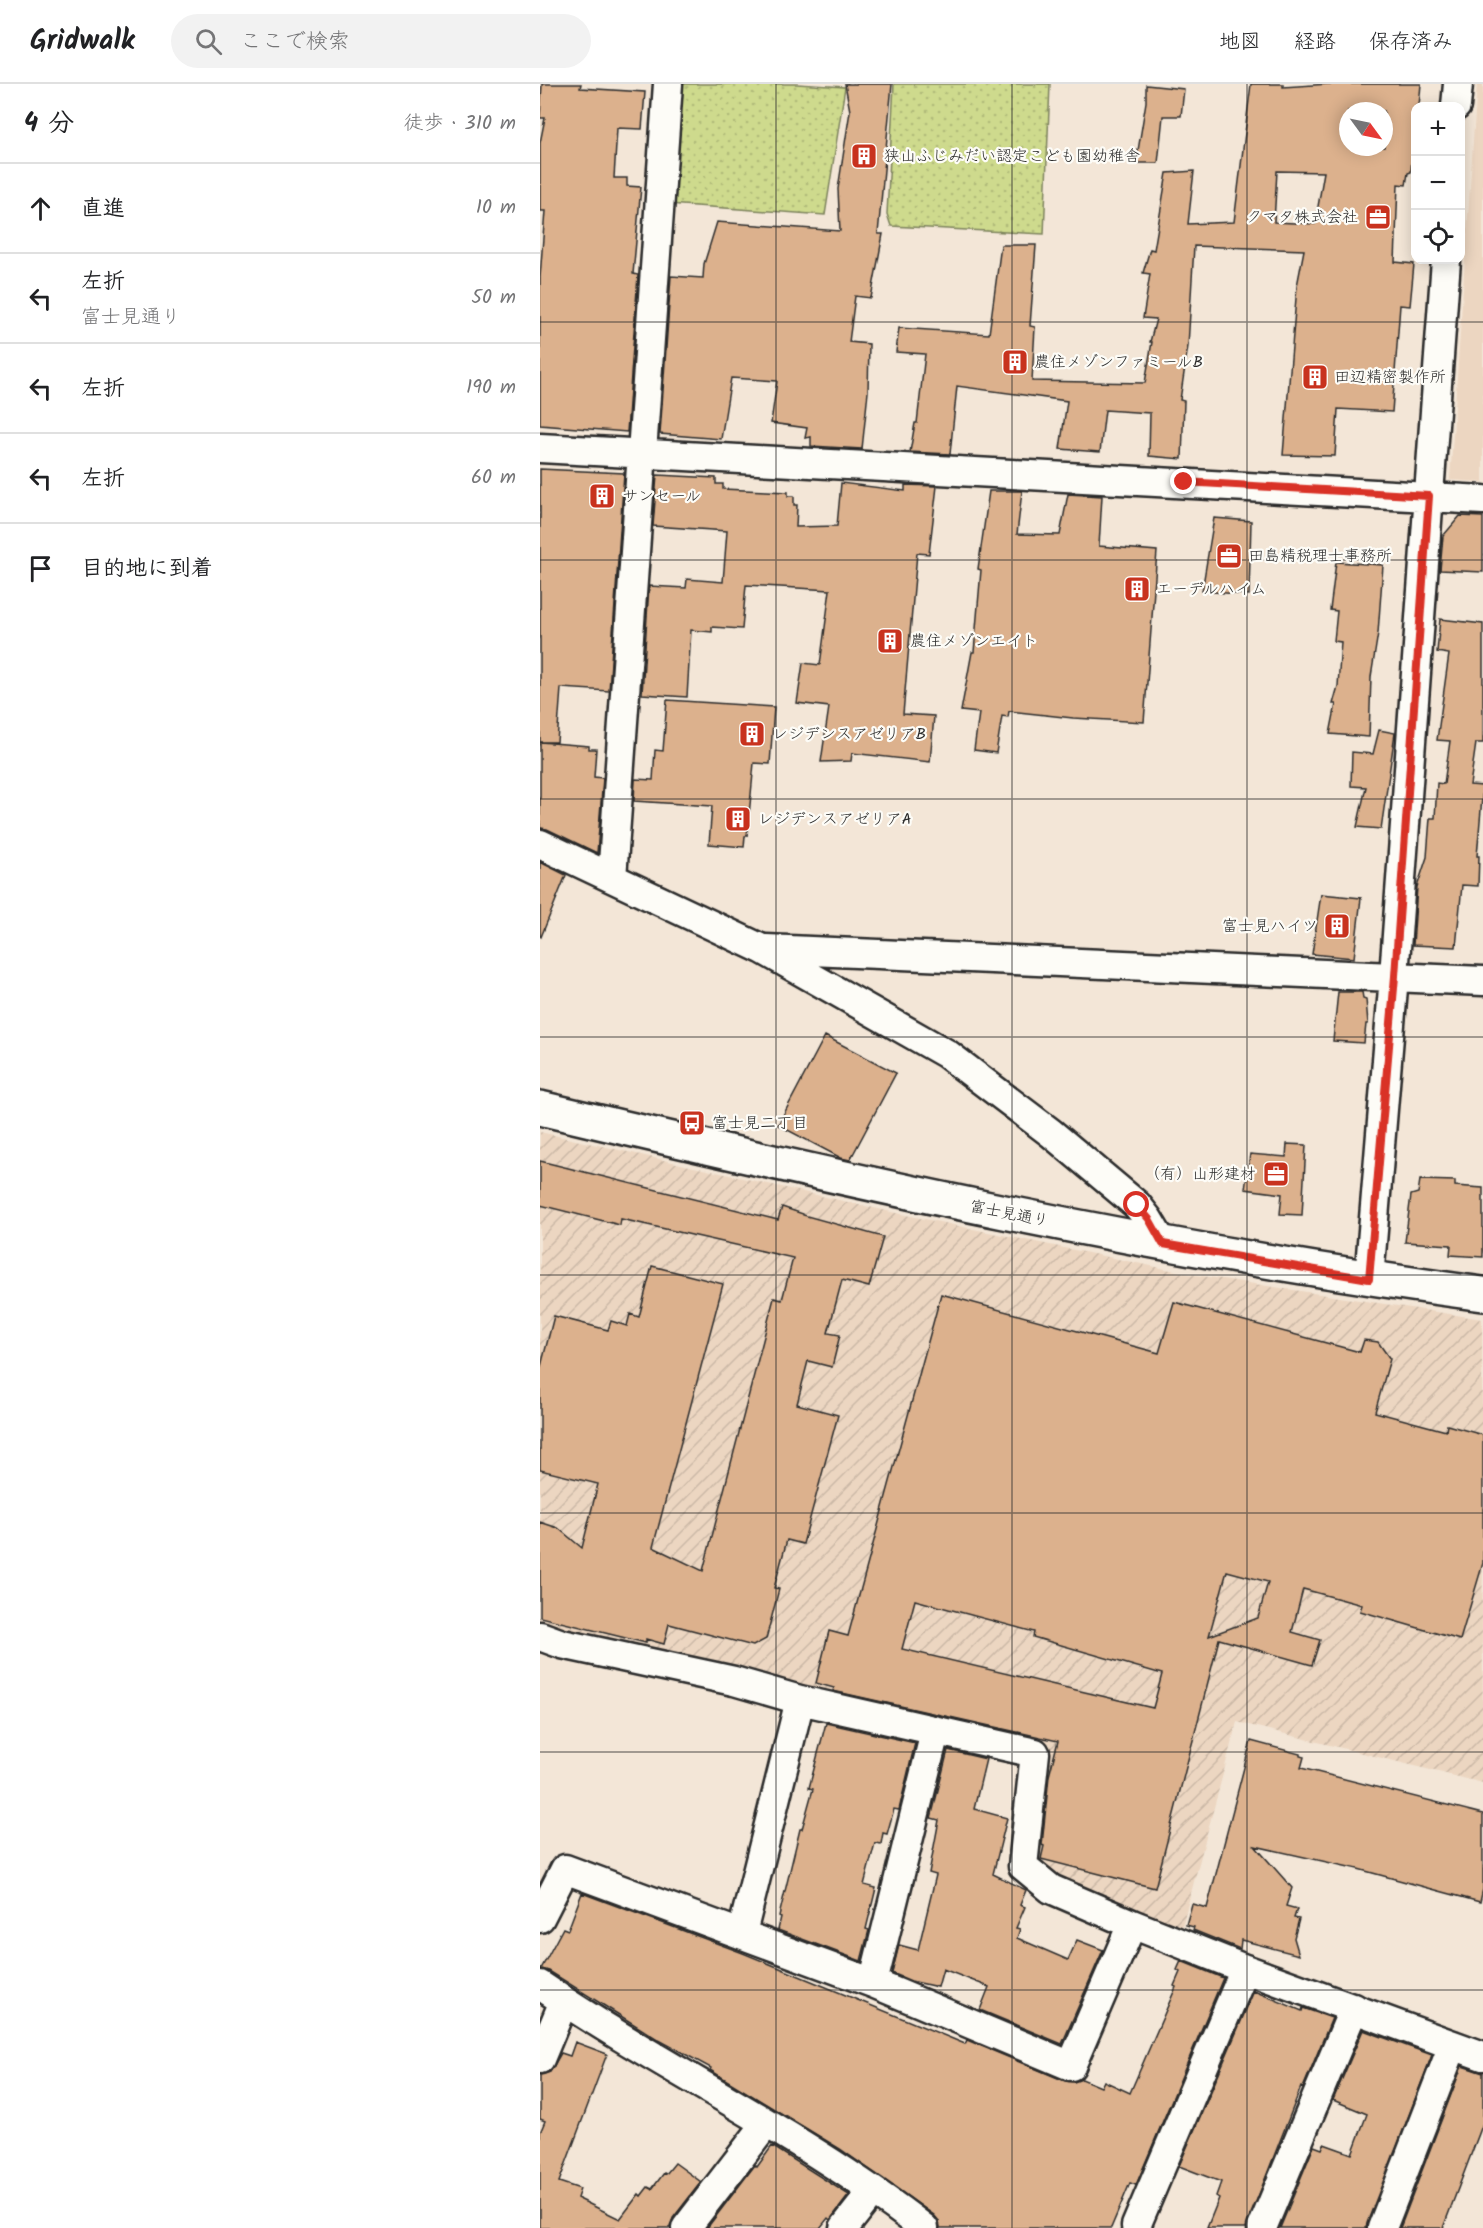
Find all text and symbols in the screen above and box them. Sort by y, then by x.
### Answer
search box [171,14,591,68]
text: Gridwalk [30,19,135,64]
icon: search [192,25,225,58]
text: ここで検索 [240,25,350,60]
text: 地図 [1219,26,1261,59]
text: 経路 [1294,26,1336,59]
text: 保存済み [1369,26,1453,59]
north arrow [1339,102,1393,156]
map controls [1411,102,1465,264]
button: + [1411,102,1465,156]
text: 4 分 [24,103,74,145]
text: 徒歩 · 310 m [404,108,516,140]
building icon: 狭山ふじみだい認定こども園幼稚舎 [849,141,879,171]
place label: 狭山ふじみだい認定こども園幼稚舎 [884,144,1140,169]
button: − [1411,156,1465,210]
icon: ahead [24,192,57,225]
text: 直進 [81,192,125,227]
text: 10 m [476,192,516,224]
office icon: クマタ株式会社 [1363,202,1393,232]
place label: クマタ株式会社 [1246,205,1358,230]
button: locate [1411,210,1465,264]
text: 左折 [81,265,125,300]
icon: left [24,282,57,315]
text: 50 m [471,282,516,314]
text: 富士見通り [81,302,181,334]
building icon: 農住メゾンファミールB [1000,347,1030,377]
place label: 農住メゾンファミールB [1034,350,1203,375]
building icon: 田辺精密製作所 [1300,362,1330,392]
place label: 田辺精密製作所 [1334,365,1446,390]
icon: left [24,372,57,405]
text: 左折 [81,372,125,407]
text: 190 m [466,372,516,404]
icon: left [24,462,57,495]
text: 左折 [81,462,125,497]
text: 60 m [471,462,516,494]
route end [1170,468,1196,494]
building icon: サンセール [587,481,617,511]
place label: サンセール [622,484,701,509]
office icon: 田島精税理士事務所 [1214,541,1244,571]
place label: 田島精税理士事務所 [1248,544,1392,569]
icon: arrive [24,552,57,585]
text: 目的地に到着 [81,552,213,587]
building icon: エーデルハイム [1122,574,1152,604]
place label: エーデルハイム [1156,577,1266,602]
building icon: 農住メゾンエイト [875,626,905,656]
place label: 農住メゾンエイト [910,629,1038,654]
building icon: レジデンスアゼリアB [737,719,767,749]
place label: レジデンスアゼリアB [772,722,926,747]
building icon: レジデンスアゼリアA [723,804,753,834]
place label: レジデンスアゼリアA [758,807,912,832]
building icon: 富士見ハイツ [1322,911,1352,941]
place label: 富士見ハイツ [1222,914,1318,939]
bus stop icon: 富士見二丁目 [677,1108,707,1138]
place label: 富士見二丁目 [712,1111,808,1136]
office icon: （有）山形建材 [1261,1159,1291,1189]
place label: （有）山形建材 [1144,1162,1256,1187]
route start [1123,1191,1149,1217]
street label: 富士見通り [967,1194,1051,1234]

